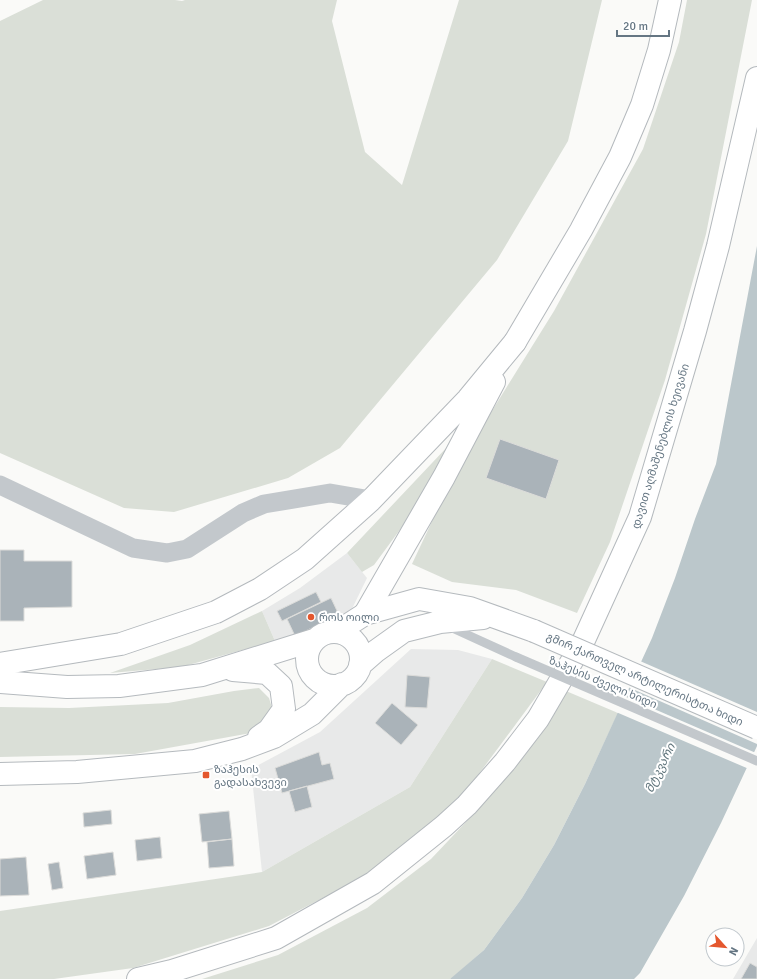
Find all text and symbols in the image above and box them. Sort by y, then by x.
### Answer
scale bar [617,12,669,38]
text: 20 m [623,19,648,34]
street label: დავით აღმაშენებლის ხეივანი [629,362,692,530]
place label: როს ოილი [319,611,379,624]
marker: როს ოილი [306,612,316,622]
street label: გმირ ქართველ არტილერისტთა ხიდი [544,630,745,729]
street label: ზაჰესის ძველი ხიდი [547,654,659,711]
water label: მტკვარი [642,740,679,795]
place label: ზაჰესის გადასახვევი [214,763,287,789]
marker: ზაჰესის გადასახვევი [201,770,211,780]
north arrow [705,927,745,967]
text: N [726,945,741,958]

